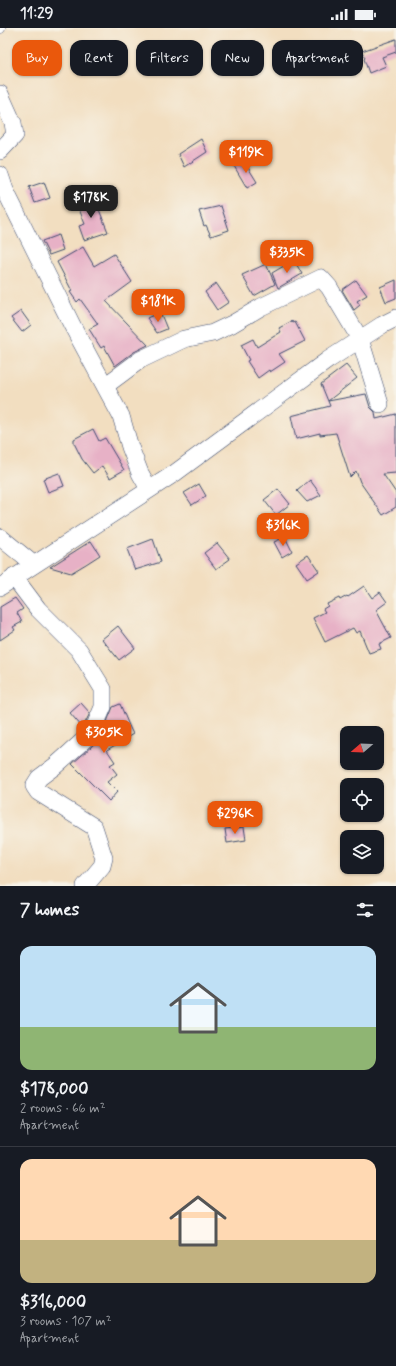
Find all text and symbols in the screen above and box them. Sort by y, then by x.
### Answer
text: 11:29 [20,4,53,24]
chip: Buy [12,40,62,76]
chip: Rent [70,40,128,76]
chip: Filters [136,40,203,76]
chip: New [211,40,264,76]
chip: Apartment [272,40,363,76]
pin: $119K [218,140,274,174]
text: $119K [228,144,264,161]
pin: $178K [63,185,119,219]
text: $178K [73,189,109,206]
pin: $335K [259,240,315,274]
text: $335K [269,244,305,261]
pin: $181K [130,289,186,323]
text: $181K [141,293,175,310]
pin: $316K [255,513,311,547]
text: $316K [266,517,300,534]
pin: $305K [76,720,132,754]
text: $305K [85,724,123,741]
north arrow [340,726,384,770]
map controls [340,726,384,874]
button: locate [340,778,384,822]
pin: $296K [207,801,263,835]
text: $296K [216,805,254,822]
button: layers [340,830,384,874]
text: 7 homes [20,899,79,921]
icon: filters [354,899,376,921]
icon: home [162,972,234,1044]
text: $178,000 [20,1078,88,1100]
text: 2 rooms · 66 m² [20,1100,105,1117]
text: Apartment [20,1117,79,1134]
icon: home [162,1185,234,1257]
text: $316,000 [20,1291,86,1313]
text: 3 rooms · 107 m² [20,1313,112,1330]
text: Apartment [20,1330,79,1347]

